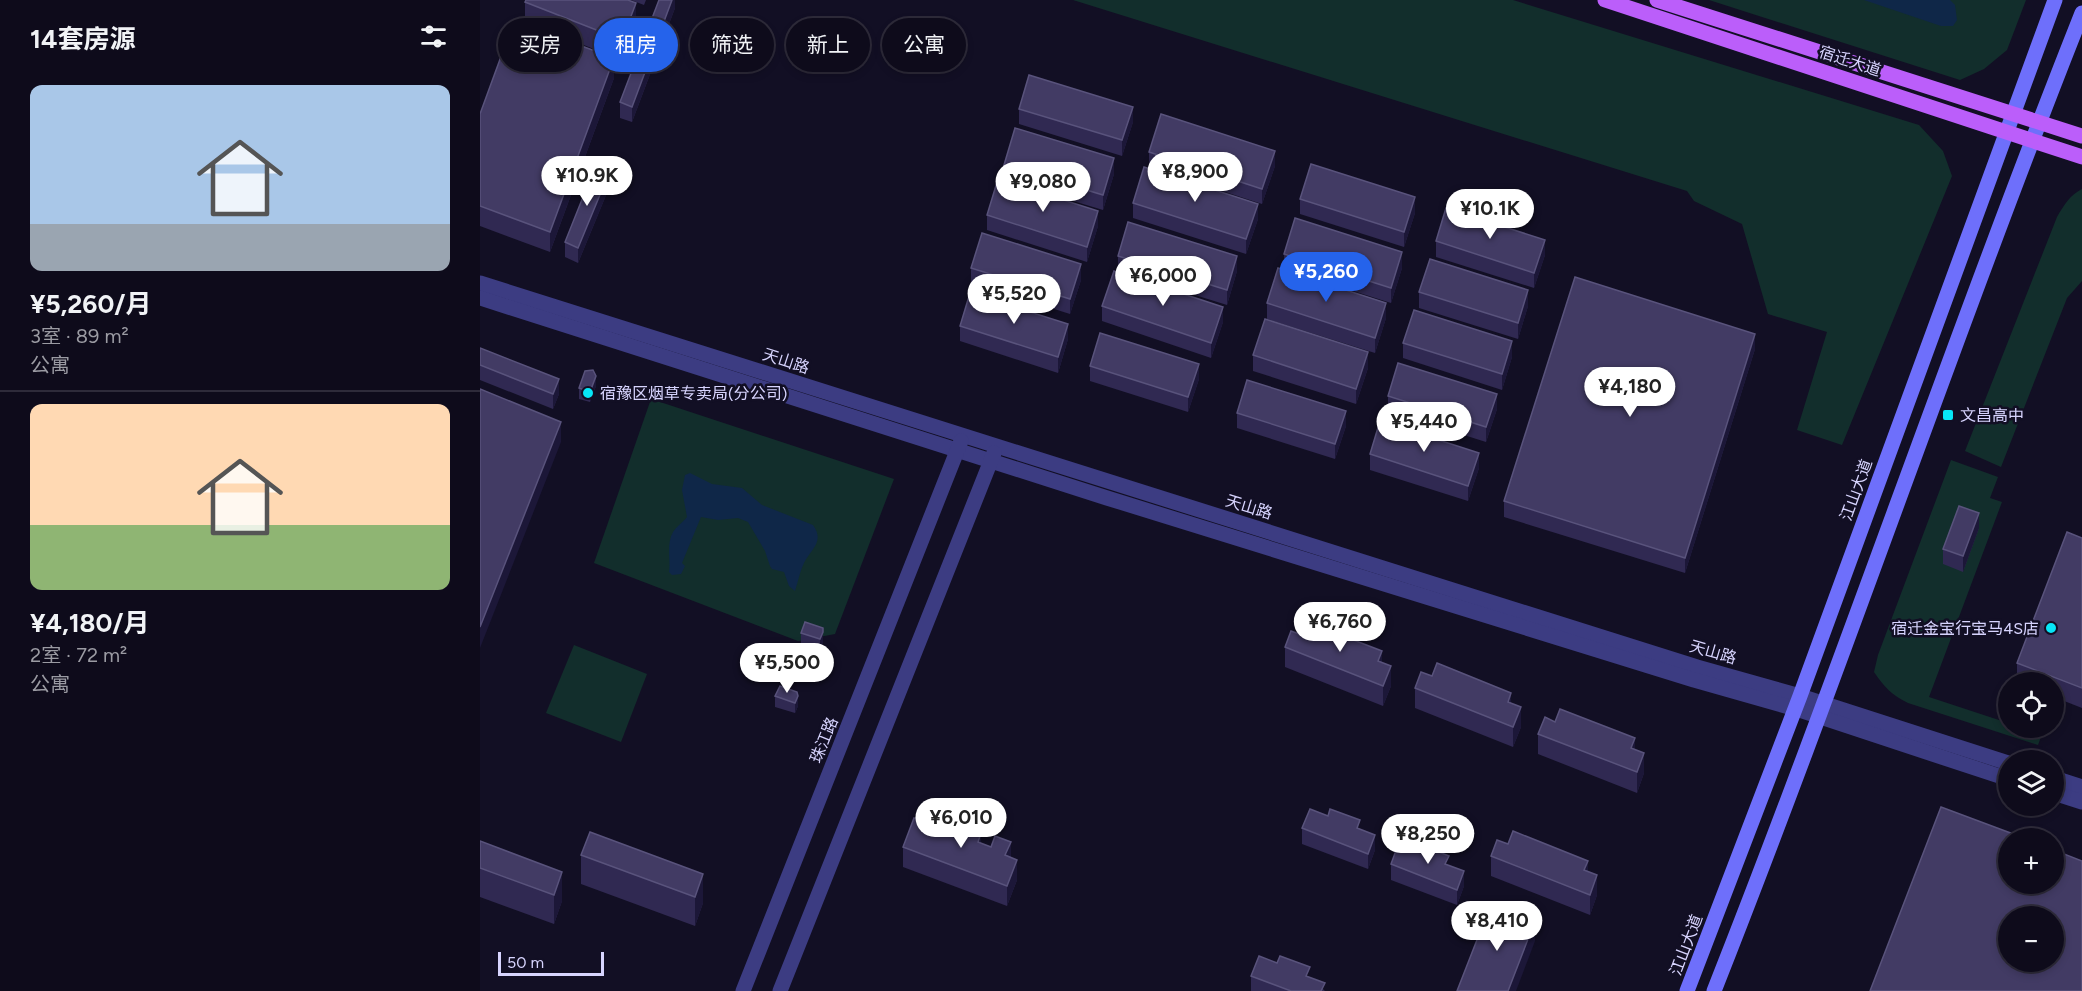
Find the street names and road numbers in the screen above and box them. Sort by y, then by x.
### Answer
street label: 宿迁大道 [1817,42,1883,80]
street label: 天山路 [760,345,812,377]
street label: 江山大道 [1836,457,1876,523]
street label: 天山路 [1223,491,1275,523]
street label: 天山路 [1687,636,1739,668]
street label: 珠江路 [806,714,842,766]
street label: 江山大道 [1666,912,1706,978]

